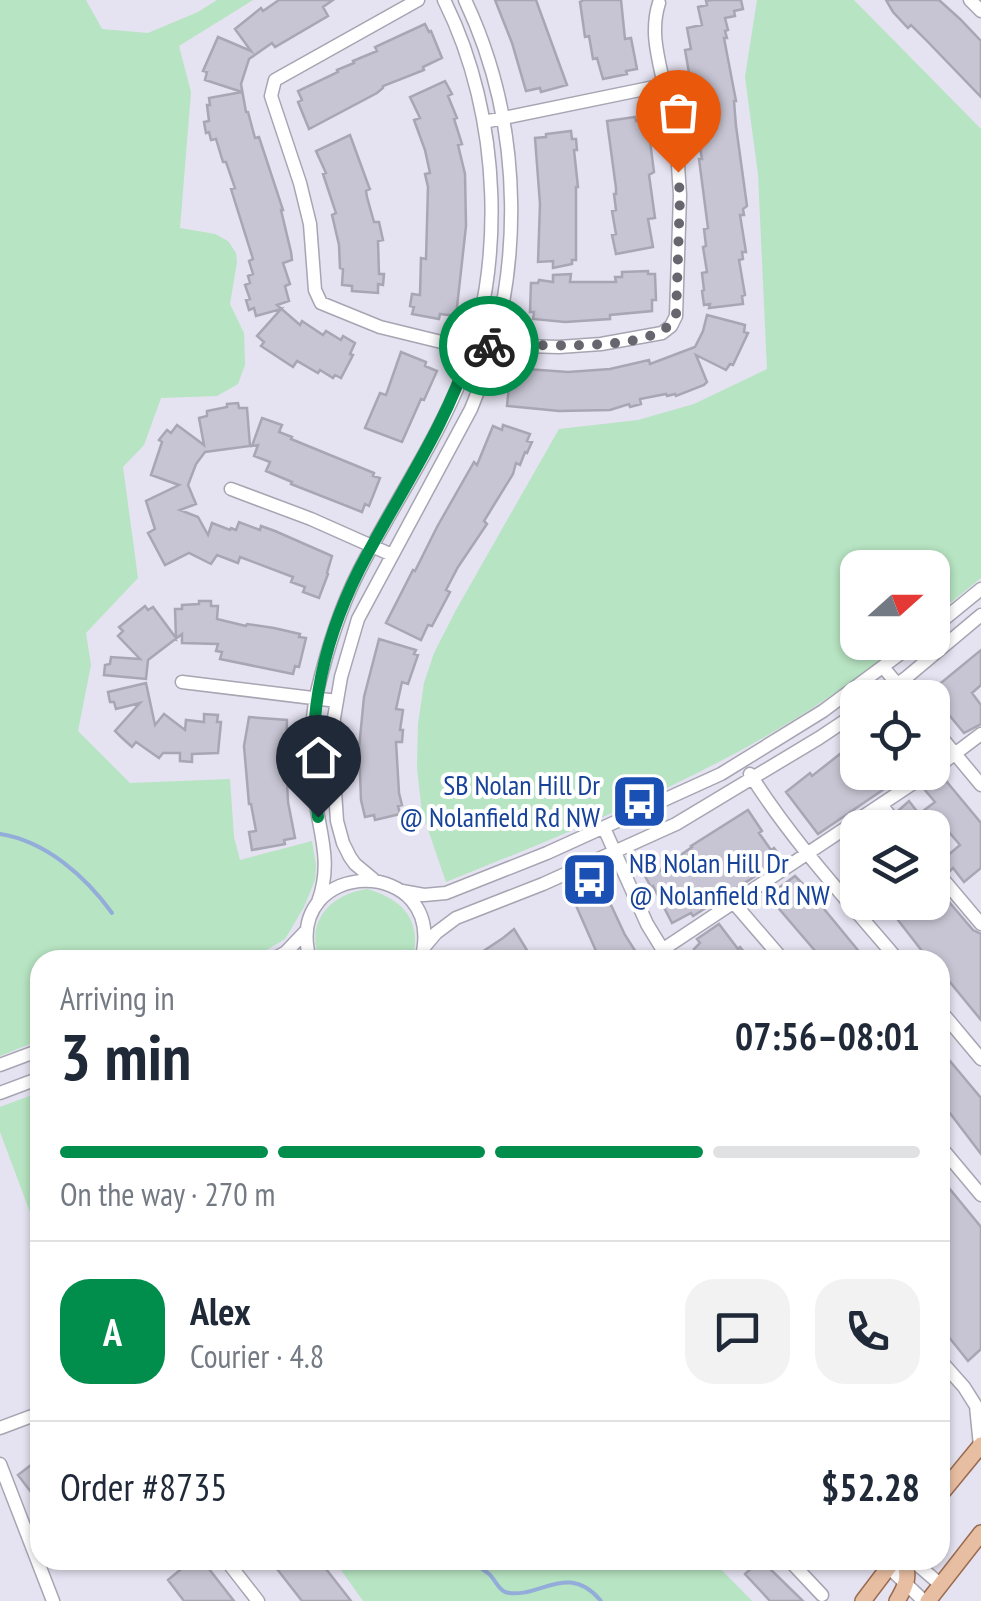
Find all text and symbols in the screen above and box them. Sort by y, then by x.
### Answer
pin [636,70,721,173]
icon: bag [651,85,706,140]
courier [439,296,539,396]
icon: bike [462,319,517,374]
north arrow [840,550,950,660]
map controls [840,550,950,920]
button: locate [840,680,950,790]
pin [276,715,361,818]
icon: home [291,730,346,785]
place label: SB Nolan Hill Dr @ Nolanfield Rd NW [399,766,600,835]
bus stop icon: SB Nolan Hill Dr @ Nolanfield Rd NW [609,771,669,831]
button: layers [840,810,950,920]
place label: NB Nolan Hill Dr @ Nolanfield Rd NW [629,844,830,913]
bus stop icon: NB Nolan Hill Dr @ Nolanfield Rd NW [560,849,620,909]
text: Arriving in [60,977,175,1019]
text: 07:56–08:01 [735,1011,920,1060]
text: 3 min [60,1014,191,1098]
text: On the way · 270 m [60,1173,275,1215]
button: chat [685,1279,790,1384]
button: phone [815,1279,920,1384]
text: Alex [190,1286,251,1335]
text: A [103,1307,122,1356]
text: Courier · 4.8 [190,1335,324,1377]
text: Order #8735 [60,1462,227,1511]
text: $52.28 [821,1462,920,1511]

